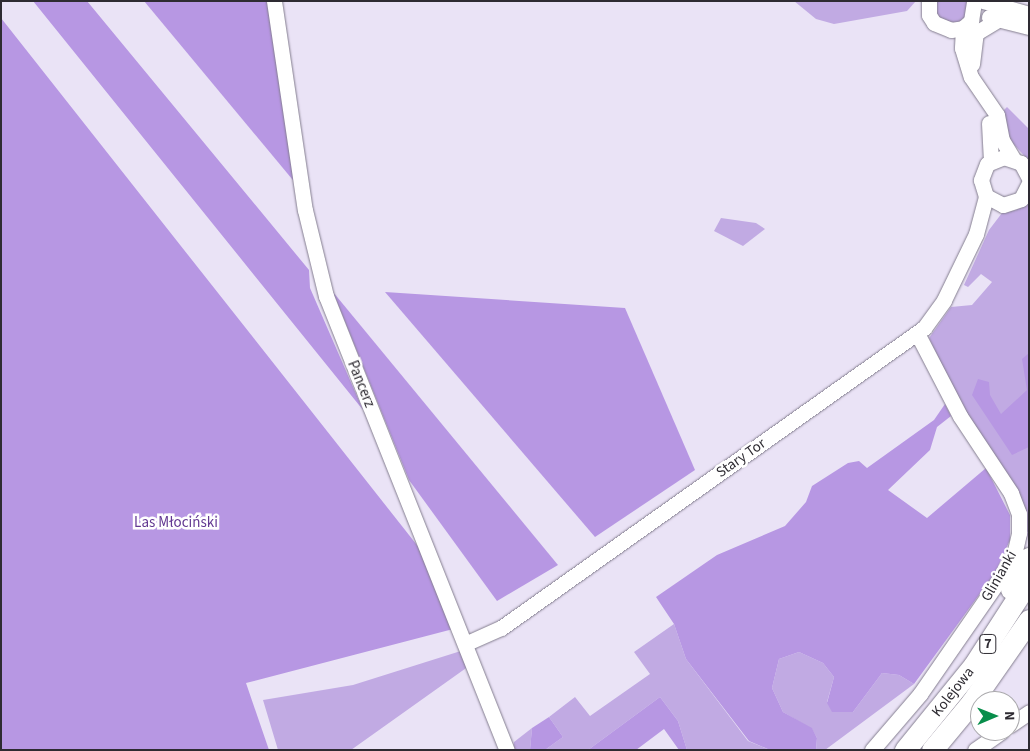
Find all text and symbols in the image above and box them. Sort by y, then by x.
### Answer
street label: Pancerz [343,358,379,410]
street label: Stary Tor [713,435,769,481]
park label: Las Młociński [134,514,218,532]
street label: Glinianki [977,547,1021,605]
road number: 7 [979,633,997,656]
street label: Kolejowa [928,664,978,720]
north arrow [970,691,1020,741]
text: N [999,711,1019,721]

